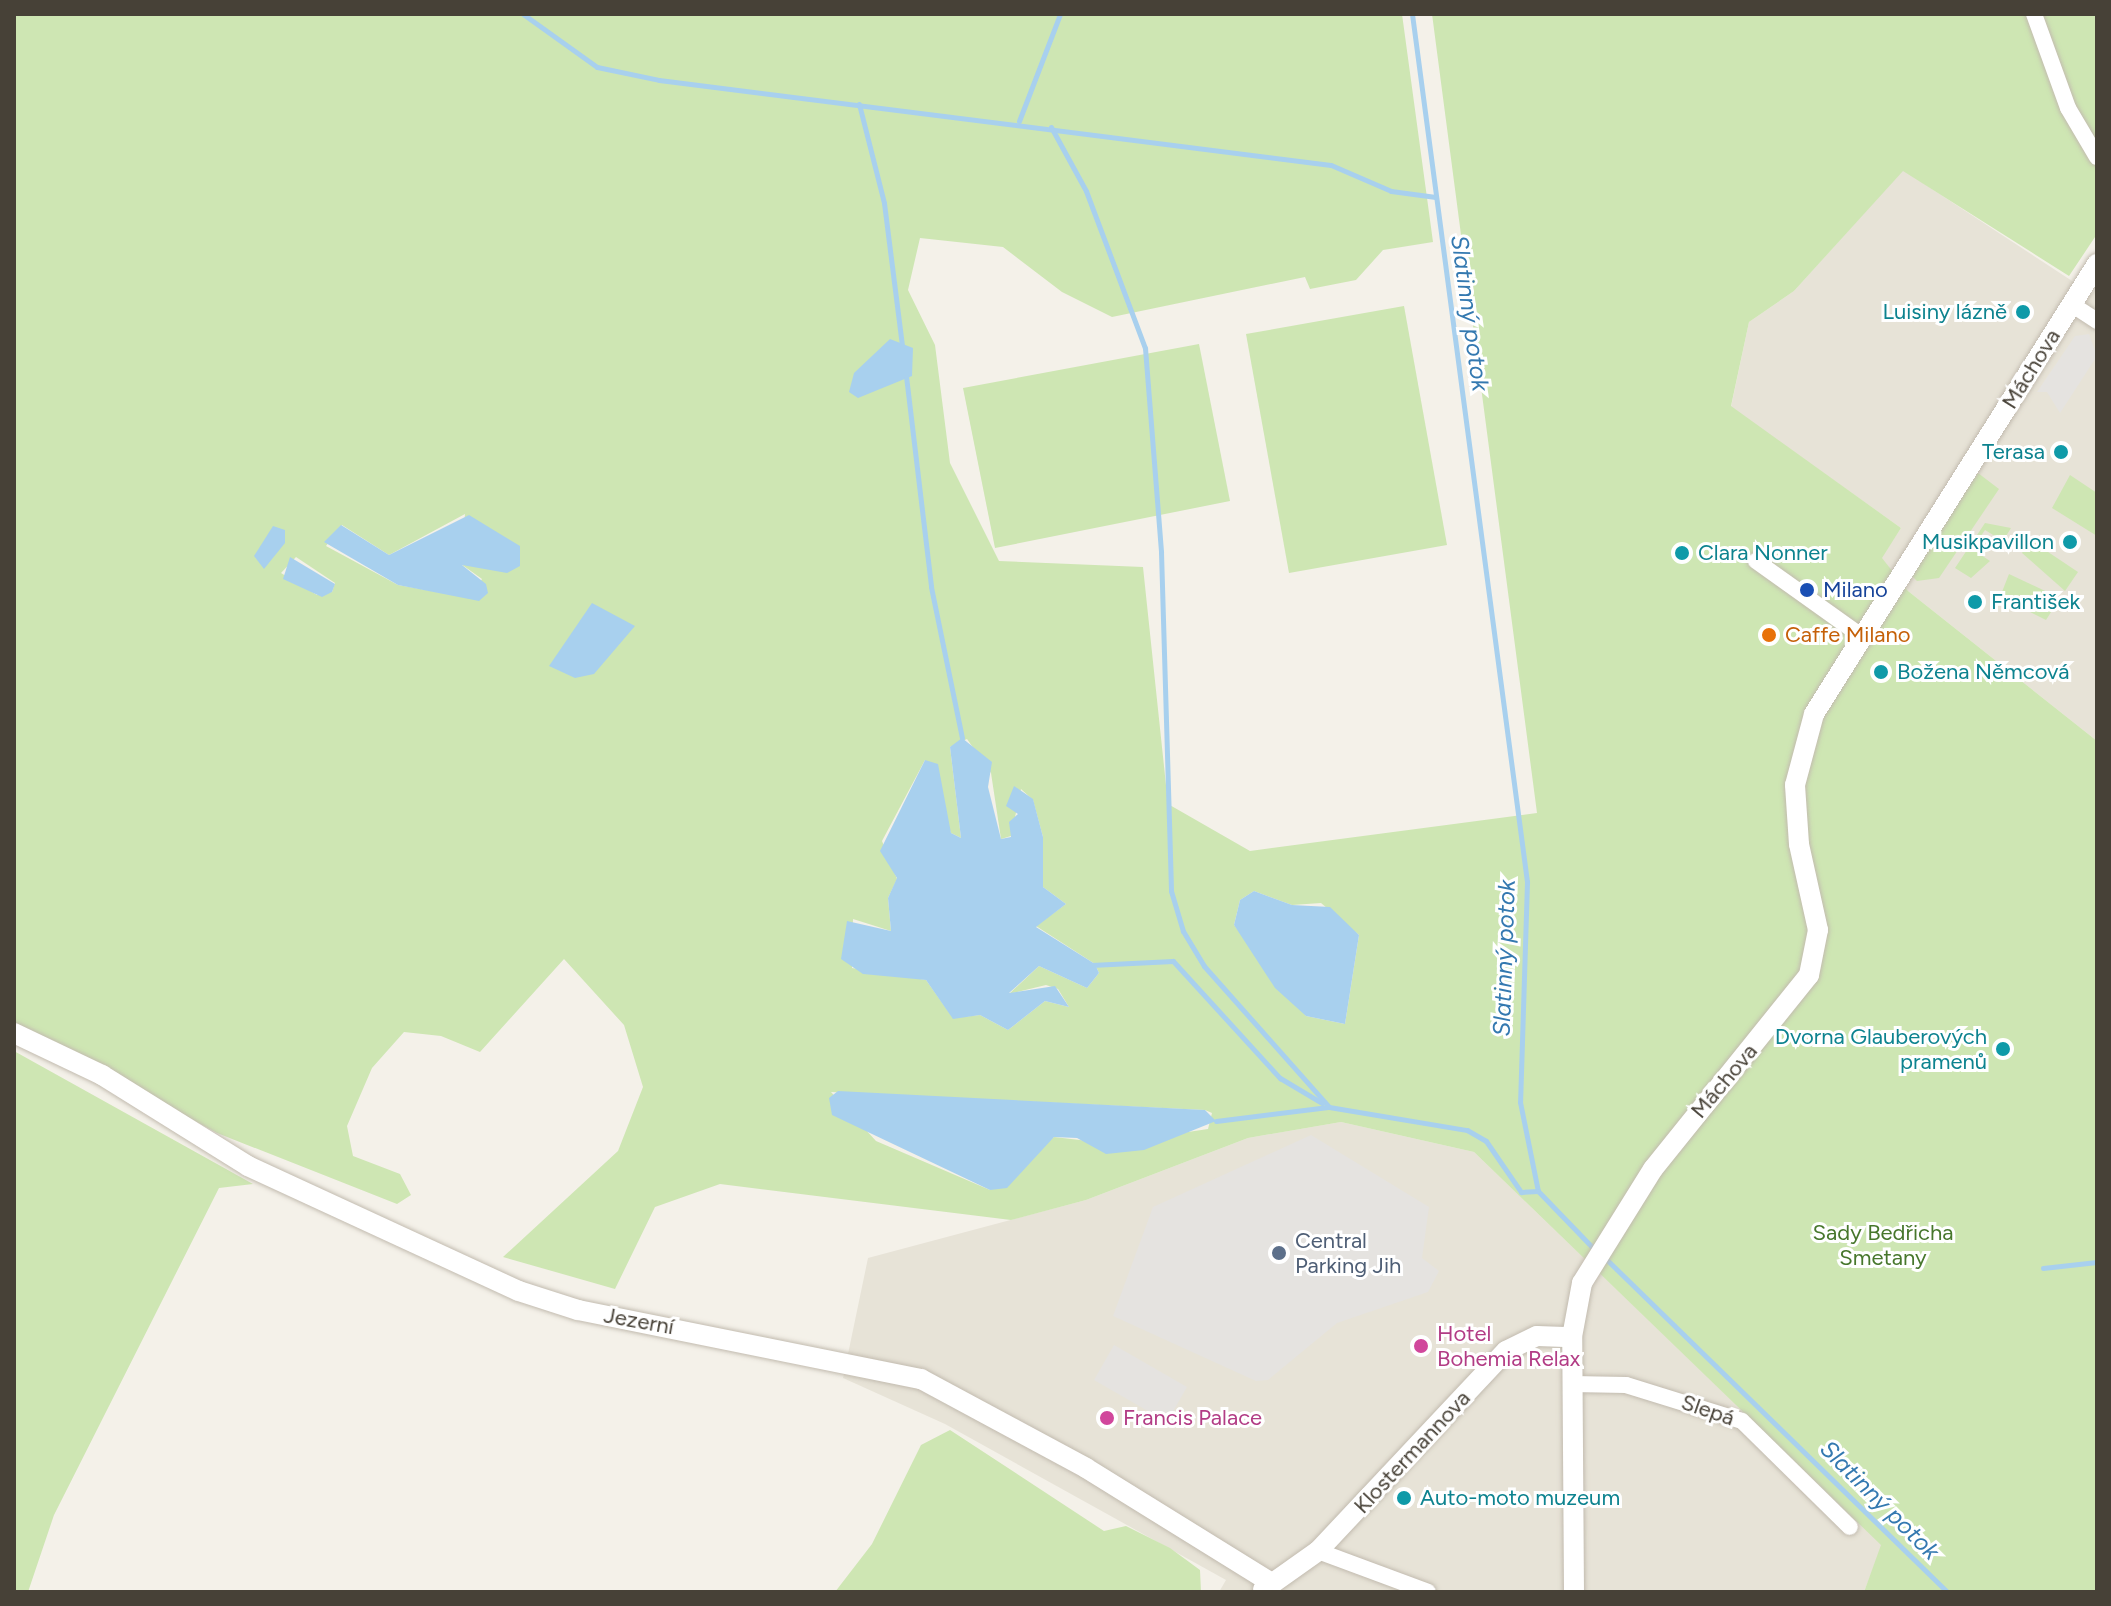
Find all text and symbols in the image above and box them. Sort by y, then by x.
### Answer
water label: Slatinný potok [1445,233,1495,393]
place label: Luisiny lázně [1883,299,2007,325]
marker: Luisiny lázně [2014,303,2032,321]
street label: Máchova [1996,324,2066,414]
place label: Terasa [1982,439,2045,465]
marker: Terasa [2052,443,2070,461]
place label: Musikpavillon [1922,529,2054,555]
marker: Musikpavillon [2061,533,2079,551]
place label: Clara Nonner [1698,540,1828,566]
marker: Clara Nonner [1673,544,1691,562]
place label: Milano [1823,577,1888,603]
marker: Milano [1798,581,1816,599]
place label: František [1991,589,2080,615]
marker: František [1966,593,1984,611]
place label: Caffe Milano [1785,622,1911,648]
marker: Caffe Milano [1760,626,1778,644]
place label: Božena Němcová [1897,659,2069,685]
marker: Božena Němcová [1872,663,1890,681]
water label: Slatinný potok [1487,879,1521,1037]
place label: Dvorna Glauberových pramenů [1775,1023,1987,1074]
street label: Máchova [1685,1038,1763,1124]
marker: Dvorna Glauberových pramenů [1994,1040,2012,1058]
park label: Sady Bedřicha Smetany [1813,1219,1953,1270]
place label: Central Parking Jih [1295,1227,1401,1278]
marker: Central Parking Jih [1270,1244,1288,1262]
street label: Jezerní [602,1302,676,1340]
place label: Hotel Bohemia Relax [1437,1320,1580,1372]
marker: Hotel Bohemia Relax [1412,1337,1430,1355]
street label: Klostermannova [1348,1385,1476,1519]
street label: Slepá [1678,1389,1738,1431]
place label: Francis Palace [1123,1405,1262,1431]
marker: Francis Palace [1098,1409,1116,1427]
water label: Slatinný potok [1814,1434,1946,1566]
place label: Auto-moto muzeum [1420,1485,1620,1511]
marker: Auto-moto muzeum [1395,1489,1413,1507]

